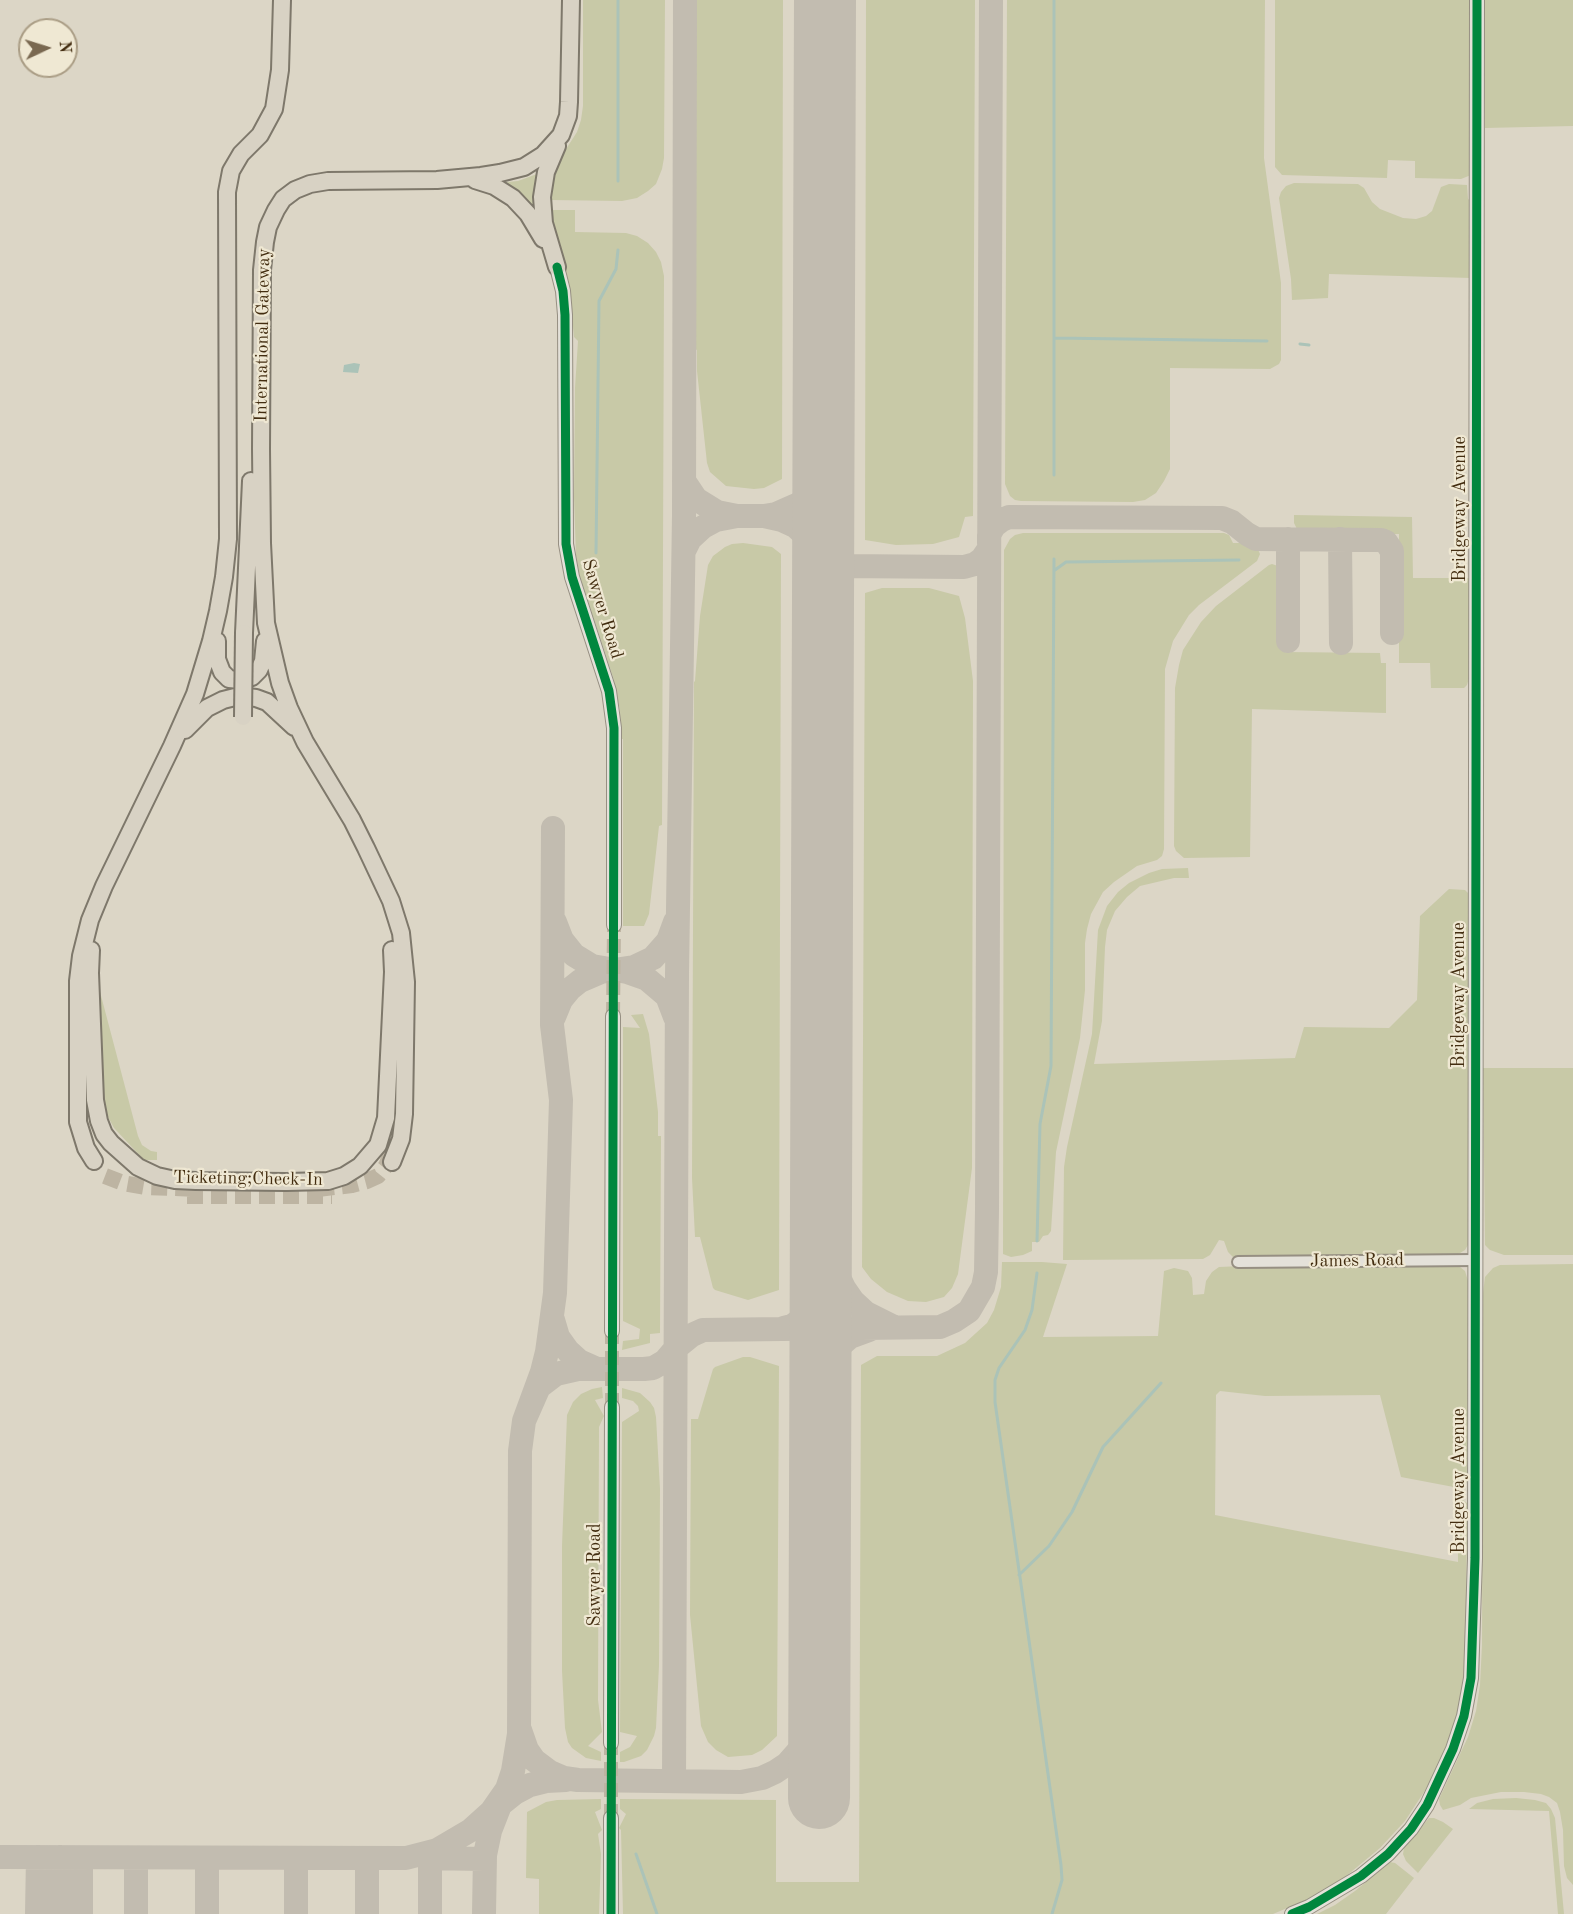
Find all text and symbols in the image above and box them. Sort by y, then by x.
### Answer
north arrow [18,18,78,78]
text: N [56,40,72,54]
street label: International Gateway [251,248,275,422]
street label: Bridgeway Avenue [1449,436,1471,582]
street label: Sawyer Road [577,557,627,661]
street label: Bridgeway Avenue [1448,922,1470,1068]
street label: Ticketing;Check-In [173,1167,323,1191]
street label: James Road [1310,1249,1404,1273]
street label: Bridgeway Avenue [1448,1408,1470,1554]
street label: Sawyer Road [584,1523,606,1627]

